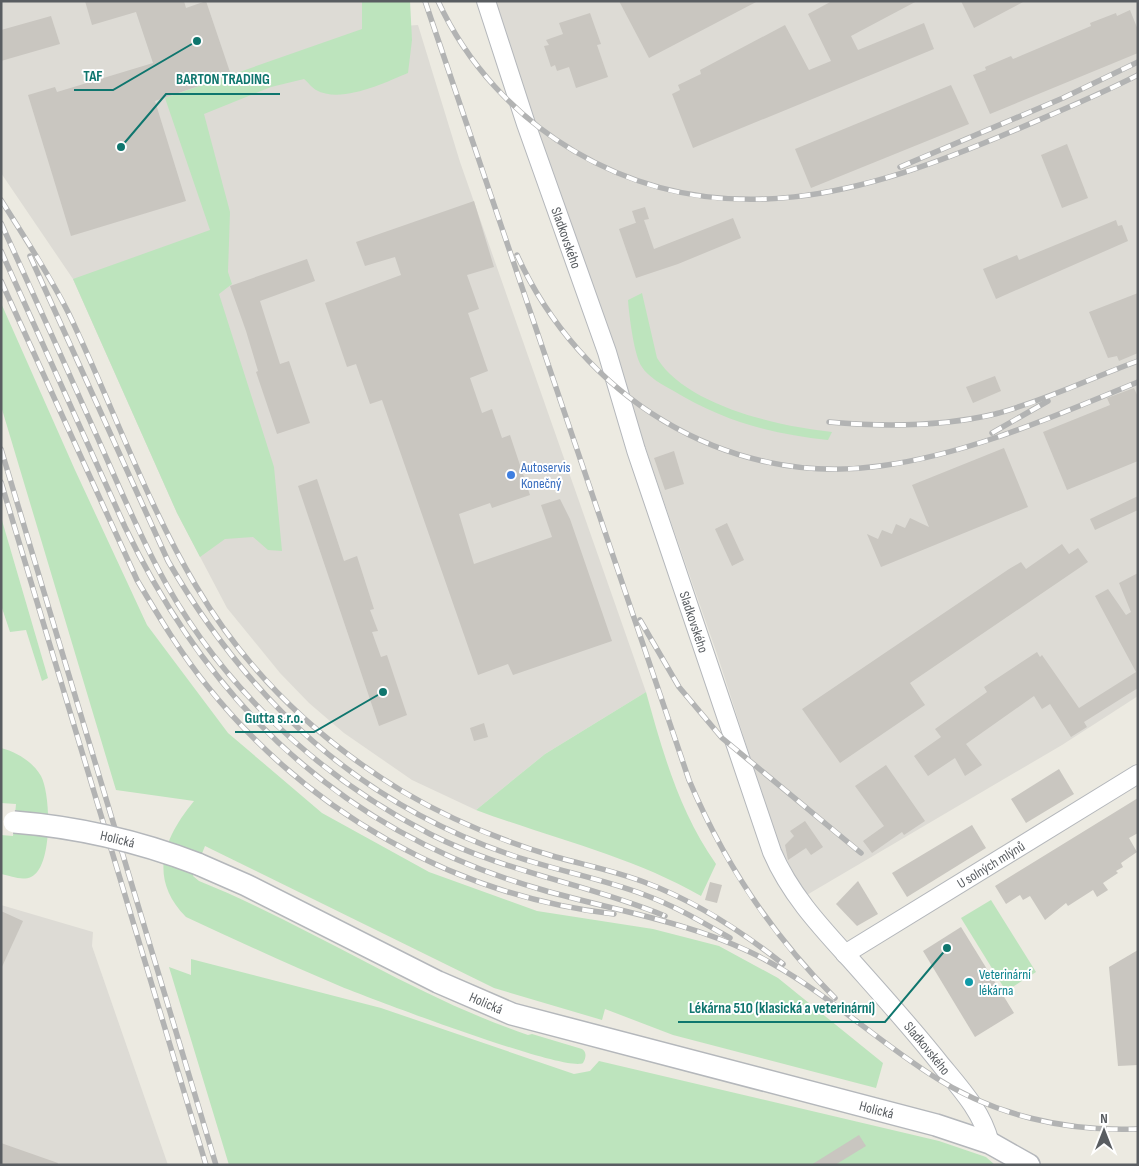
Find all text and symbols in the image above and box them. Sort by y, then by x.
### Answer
callout: TAF [74,60,113,90]
callout: BARTON TRADING [166,64,280,94]
text: TAF [83,67,103,86]
text: BARTON TRADING [176,70,270,89]
street label: Sladkovského [548,205,585,271]
place label: Autoservis Konečný [520,459,571,492]
marker: Autoservis Konečný [505,469,517,481]
street label: Sladkovského [676,589,712,655]
callout: Gutta s.r.o. [235,702,314,732]
text: Gutta s.r.o. [245,709,303,728]
street label: Holická [99,826,137,851]
street label: U solných mlýnů [954,837,1028,892]
place label: Veterinární lékárna [979,966,1031,999]
marker: Veterinární lékárna [963,976,975,988]
street label: Holická [467,988,506,1018]
callout: Lékárna 510 (klasická a veterinární) [678,992,885,1022]
text: Lékárna 510 (klasická a veterinární) [689,999,875,1018]
street label: Sladkovského [901,1018,954,1078]
street label: Holická [858,1097,896,1122]
north arrow [1079,1106,1129,1156]
text: N [1100,1110,1108,1127]

